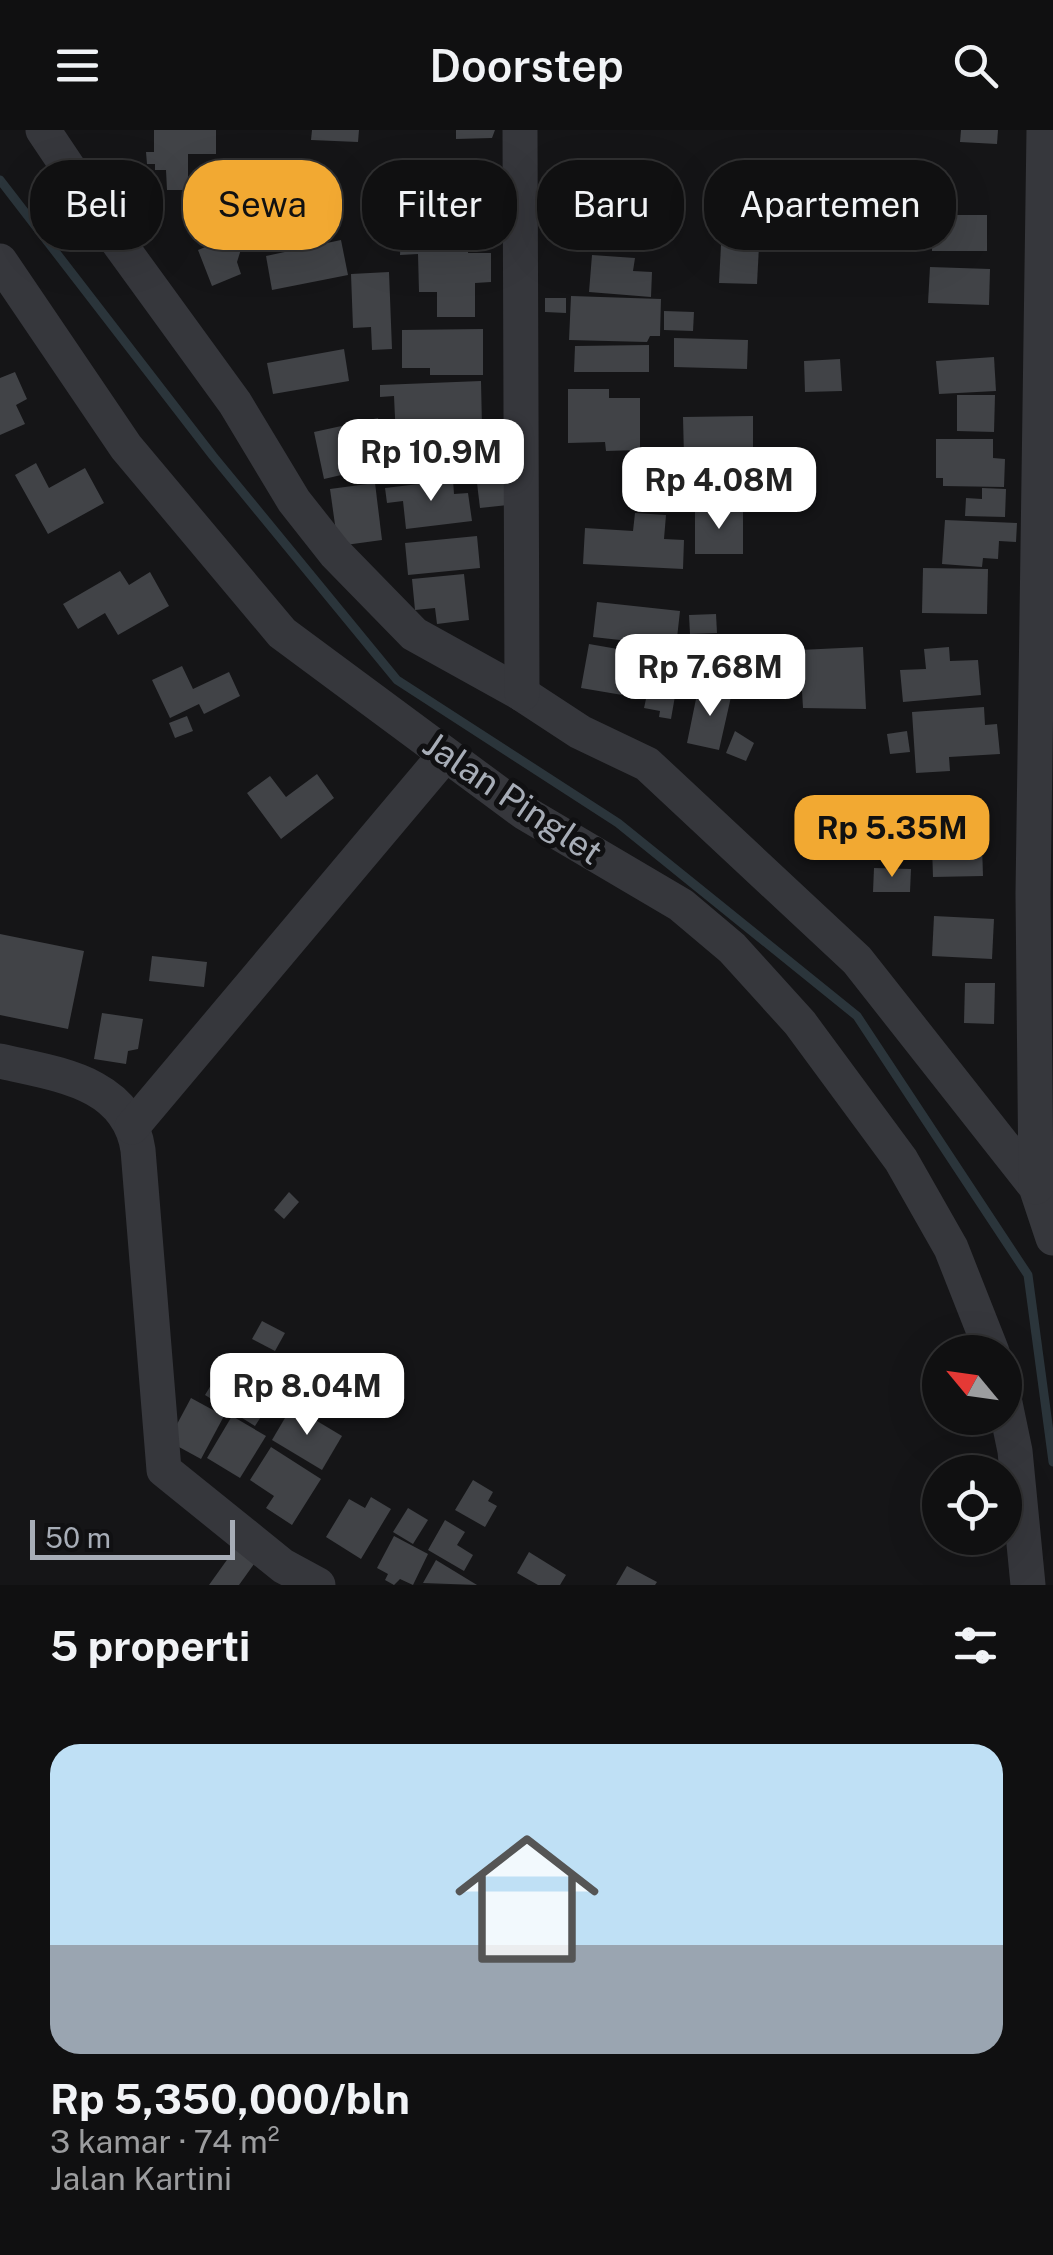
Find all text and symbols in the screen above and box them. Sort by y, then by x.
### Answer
icon: menu [50,38,105,93]
icon: search [948,38,1003,93]
text: Doorstep [429,39,624,92]
chip: Beli [30,160,163,250]
chip: Sewa [183,160,342,250]
chip: Filter [362,160,517,250]
chip: Baru [537,160,684,250]
chip: Apartemen [704,160,956,250]
pin: Rp 10.9M [328,419,534,504]
text: Rp 10.9M [360,433,502,470]
pin: Rp 4.08M [616,447,822,532]
text: Rp 4.08M [644,461,794,498]
pin: Rp 7.68M [607,634,813,719]
text: Rp 7.68M [637,648,783,685]
street label: Jalan Pinglet [416,723,610,873]
pin: Rp 5.35M [789,795,995,880]
text: Rp 5.35M [816,809,968,846]
north arrow [922,1335,1022,1435]
map controls [922,1335,1022,1555]
pin: Rp 8.04M [204,1353,410,1438]
text: Rp 8.04M [232,1367,382,1404]
button: locate [922,1455,1022,1555]
scale bar [30,1515,235,1560]
text: 50 m [45,1521,111,1554]
icon: filters [948,1618,1003,1673]
text: 5 properti [50,1621,250,1670]
icon: home [437,1809,617,1989]
text: Rp 5,350,000/bln [50,2074,410,2123]
text: 3 kamar · 74 m² [50,2123,279,2160]
text: Jalan Kartini [50,2160,232,2197]

